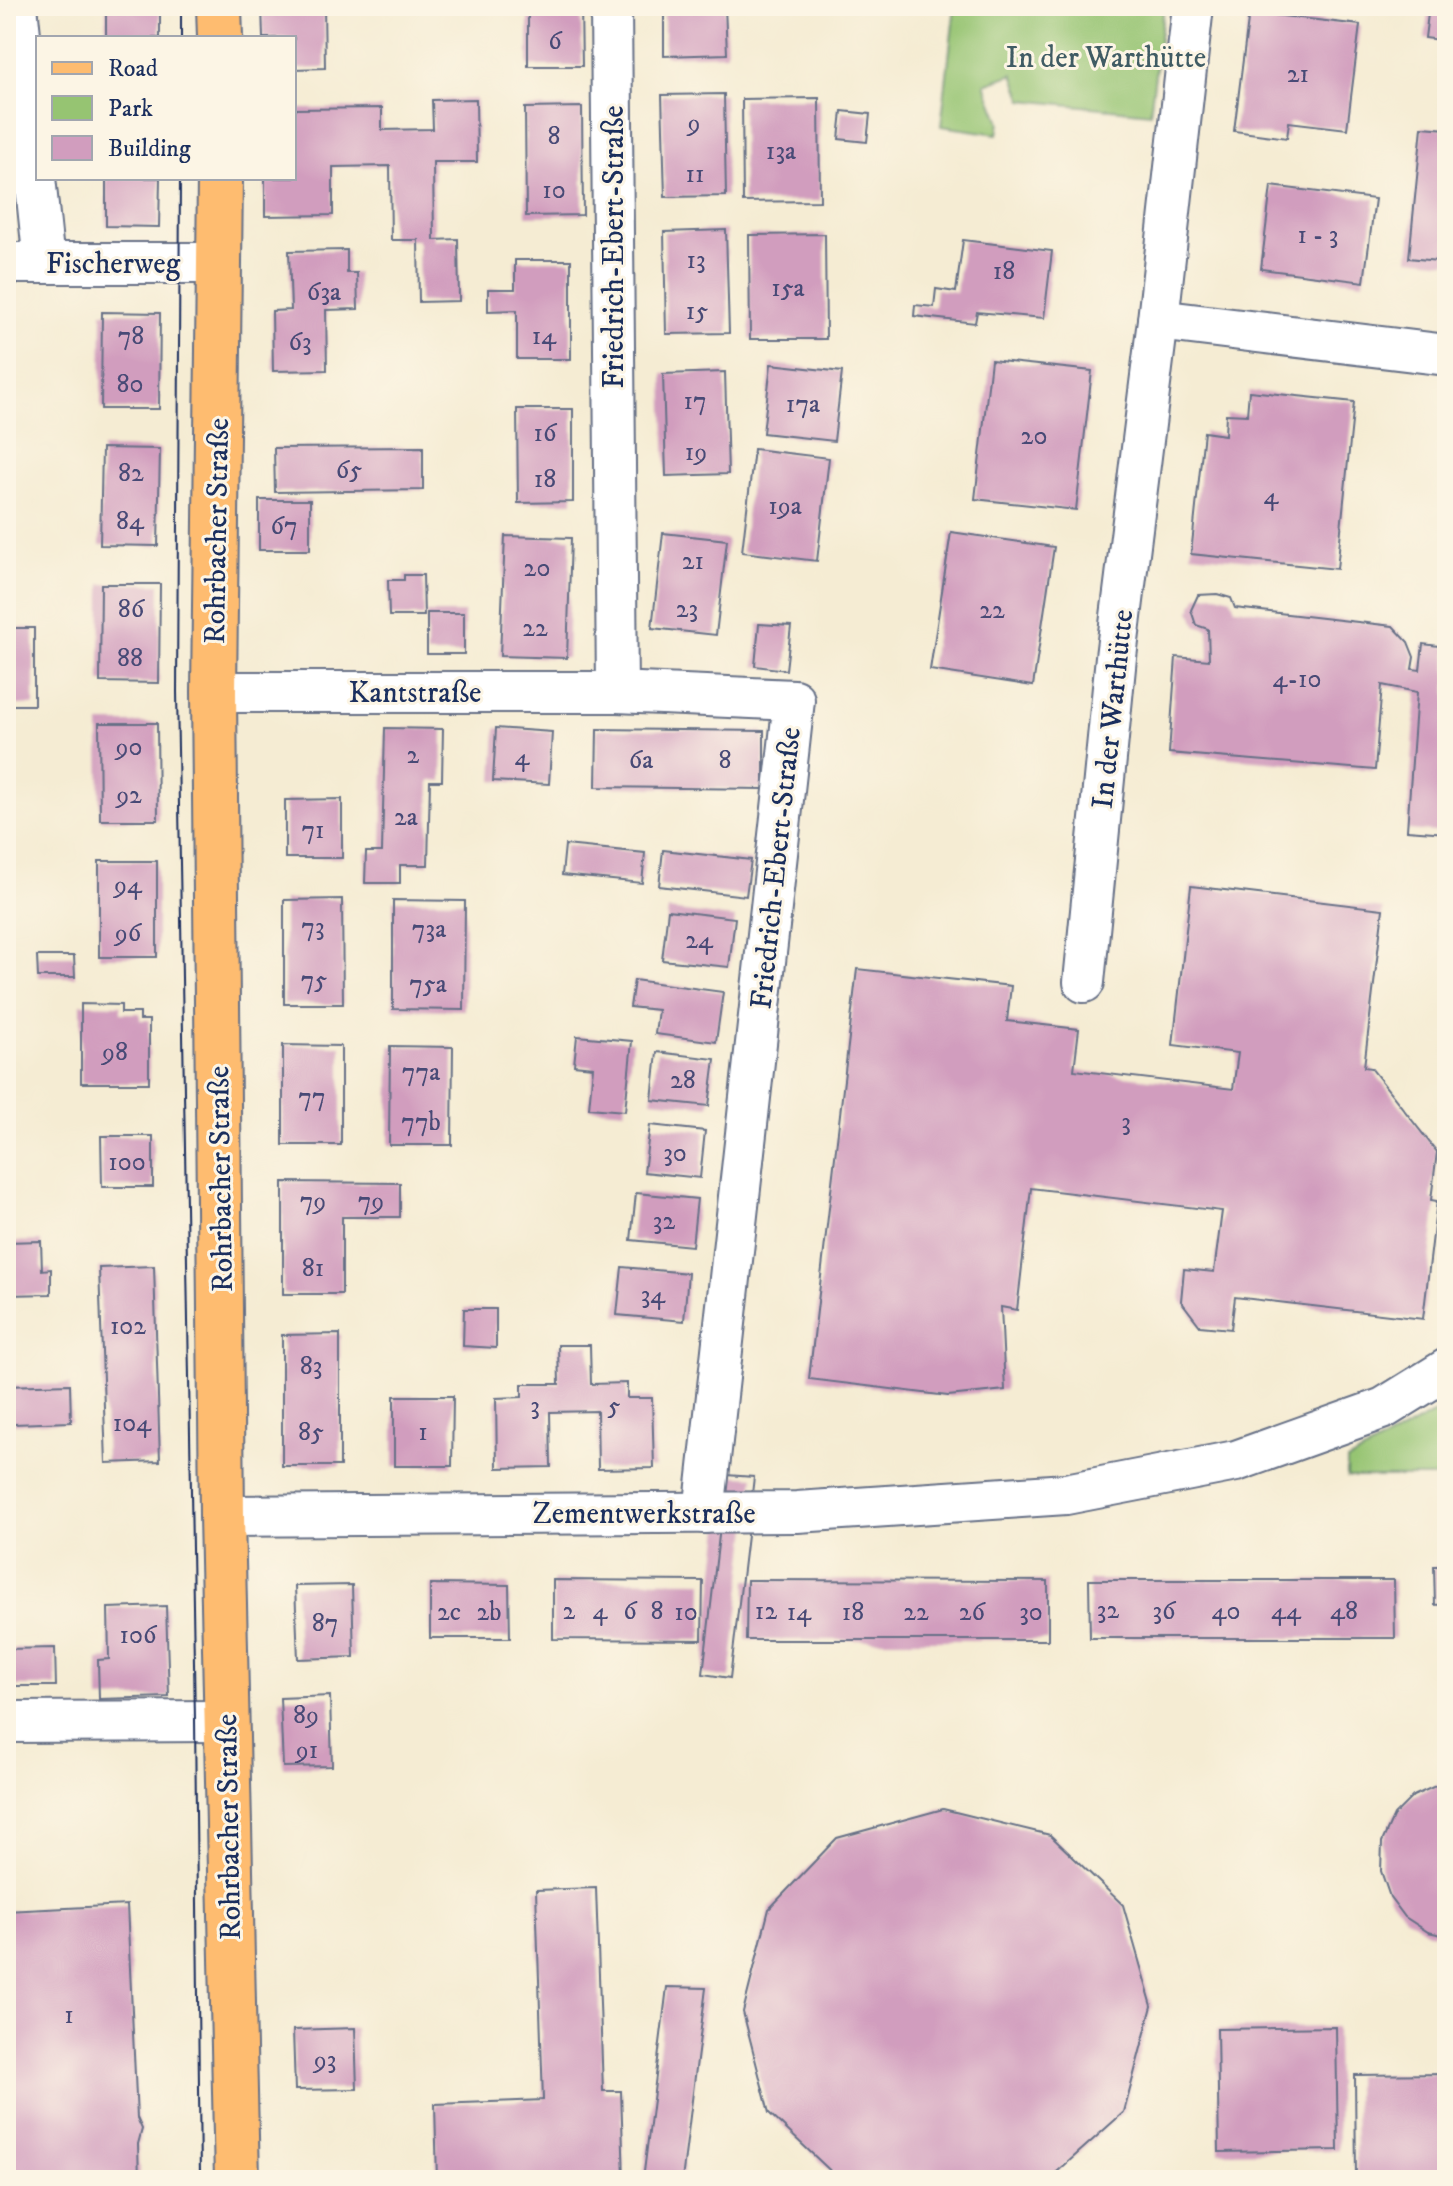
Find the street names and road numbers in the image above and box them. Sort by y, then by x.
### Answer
street label: Friedrich-Ebert-Straße [596,105,633,389]
street label: Fischerweg [46,246,181,283]
street label: Rohrbacher Straße [197,418,238,645]
street label: In der Warthütte [1085,608,1142,811]
street label: Kantstraße [348,675,482,712]
street label: Friedrich-Ebert-Straße [743,725,810,1011]
street label: Rohrbacher Straße [201,1065,242,1292]
street label: Zementwerkstraße [532,1496,756,1533]
street label: Rohrbacher Straße [209,1713,250,1940]

